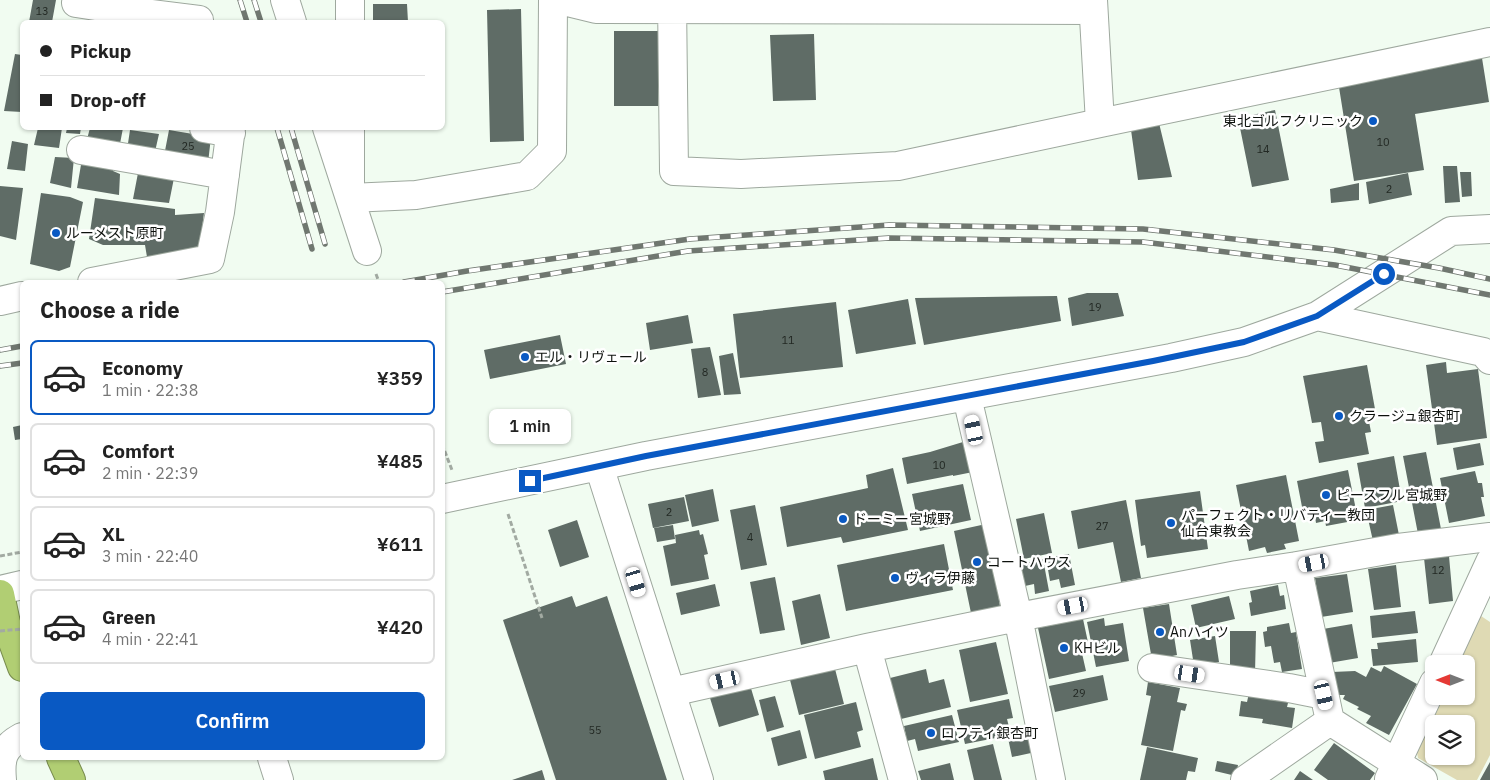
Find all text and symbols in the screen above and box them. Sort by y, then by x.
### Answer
house number: 13 [35,4,49,18]
text: Pickup [70,39,131,63]
text: Drop-off [70,88,146,112]
place label: 東北ゴルフクリニック [1223,112,1363,130]
marker: 東北ゴルフクリニック [1367,115,1379,127]
house number: 10 [1376,135,1390,149]
house number: 25 [181,139,195,153]
house number: 14 [1256,142,1270,156]
house number: 2 [1386,182,1392,196]
place label: ルーメスト原町 [66,224,163,242]
marker: ルーメスト原町 [50,227,62,239]
route start [1373,263,1395,285]
text: Choose a ride [40,295,180,324]
house number: 19 [1088,300,1102,314]
house number: 11 [781,333,795,347]
place label: エル・リヴェール [535,348,647,366]
marker: エル・リヴェール [519,351,531,363]
icon: car [42,355,87,400]
text: Economy [102,356,183,380]
house number: 8 [702,365,708,379]
text: ¥359 [377,366,423,390]
text: 1 min · 22:38 [102,380,198,400]
place label: クラージュ銀杏町 [1349,407,1460,425]
callout: 1 min [489,408,571,444]
marker: クラージュ銀杏町 [1333,410,1345,422]
car [963,414,984,446]
text: 1 min [509,416,551,436]
icon: car [42,438,87,483]
text: Comfort [102,439,175,463]
text: ¥485 [377,449,423,473]
house number: 10 [932,458,946,472]
text: 2 min · 22:39 [102,463,198,483]
route end [519,470,541,492]
place label: ピースフル宮城野 [1336,486,1447,504]
marker: ピースフル宮城野 [1320,489,1332,501]
house number: 2 [666,505,672,519]
place label: パーフェクト・リバティー教団 仙台東教会 [1181,506,1375,540]
place label: ドーミー宮城野 [853,510,951,528]
marker: ドーミー宮城野 [837,513,849,525]
marker: パーフェクト・リバティー教団 仙台東教会 [1165,517,1177,529]
house number: 27 [1095,519,1109,533]
icon: car [42,521,87,566]
text: XL [102,522,125,546]
house number: 4 [747,530,754,544]
text: ¥611 [377,532,423,556]
text: 3 min · 22:40 [102,546,198,566]
place label: コートハウス [987,553,1071,571]
car [1297,553,1330,573]
marker: コートハウス [971,556,983,568]
house number: 12 [1431,563,1445,577]
car [624,565,647,599]
place label: ヴィラ伊藤 [905,569,975,587]
marker: ヴィラ伊藤 [889,572,901,584]
car [1056,596,1089,616]
icon: car [42,604,87,649]
text: Green [102,605,156,629]
text: ¥420 [377,615,423,639]
place label: Anハイツ [1170,623,1229,641]
marker: Anハイツ [1154,626,1166,638]
text: 4 min · 22:41 [102,629,198,649]
place label: KHビル [1074,639,1121,657]
marker: KHビル [1058,642,1070,654]
north arrow [1425,655,1475,705]
map controls [1425,655,1475,765]
car [1174,664,1205,684]
car [708,669,741,691]
car [1313,679,1334,711]
house number: 29 [1072,686,1086,700]
button: Confirm [40,692,425,750]
button: layers [1425,715,1475,765]
house number: 55 [588,723,602,737]
place label: ロフティ銀杏町 [941,724,1038,742]
marker: ロフティ銀杏町 [925,727,937,739]

